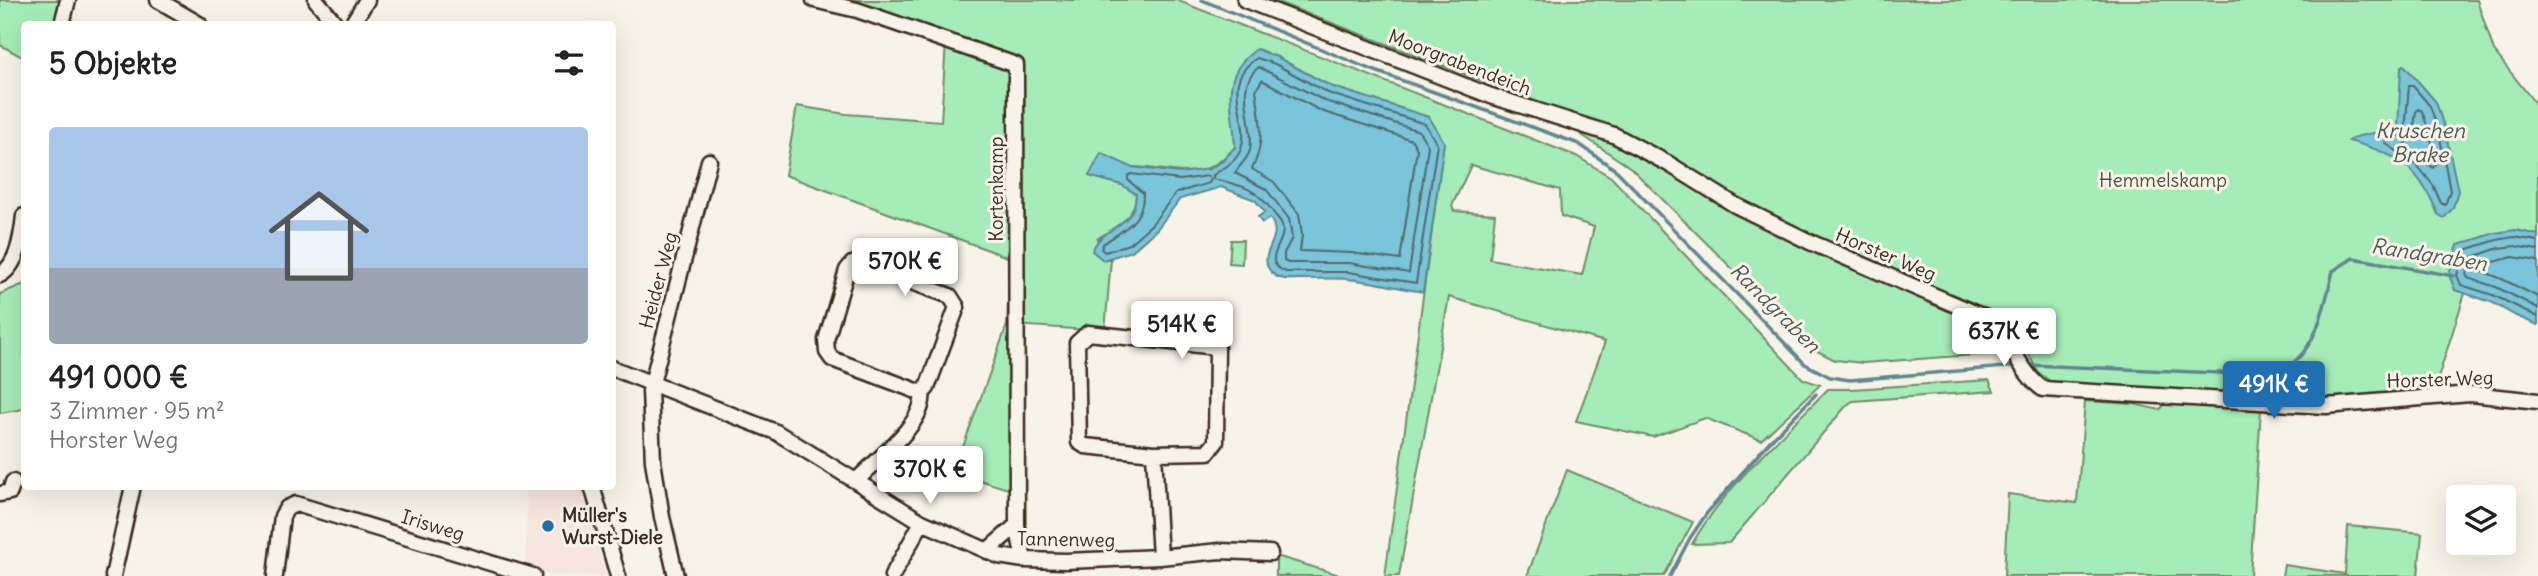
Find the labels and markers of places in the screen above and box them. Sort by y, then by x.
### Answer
pin: 570K € [848,238,962,298]
pin: 514K € [1125,302,1239,361]
pin: 637K € [1947,308,2061,368]
pin: 491K € [2217,362,2331,421]
pin: 370K € [873,447,987,506]
place label: Müller's Wurst-Diele [562,503,663,549]
marker: Müller's Wurst-Diele [540,518,556,534]

